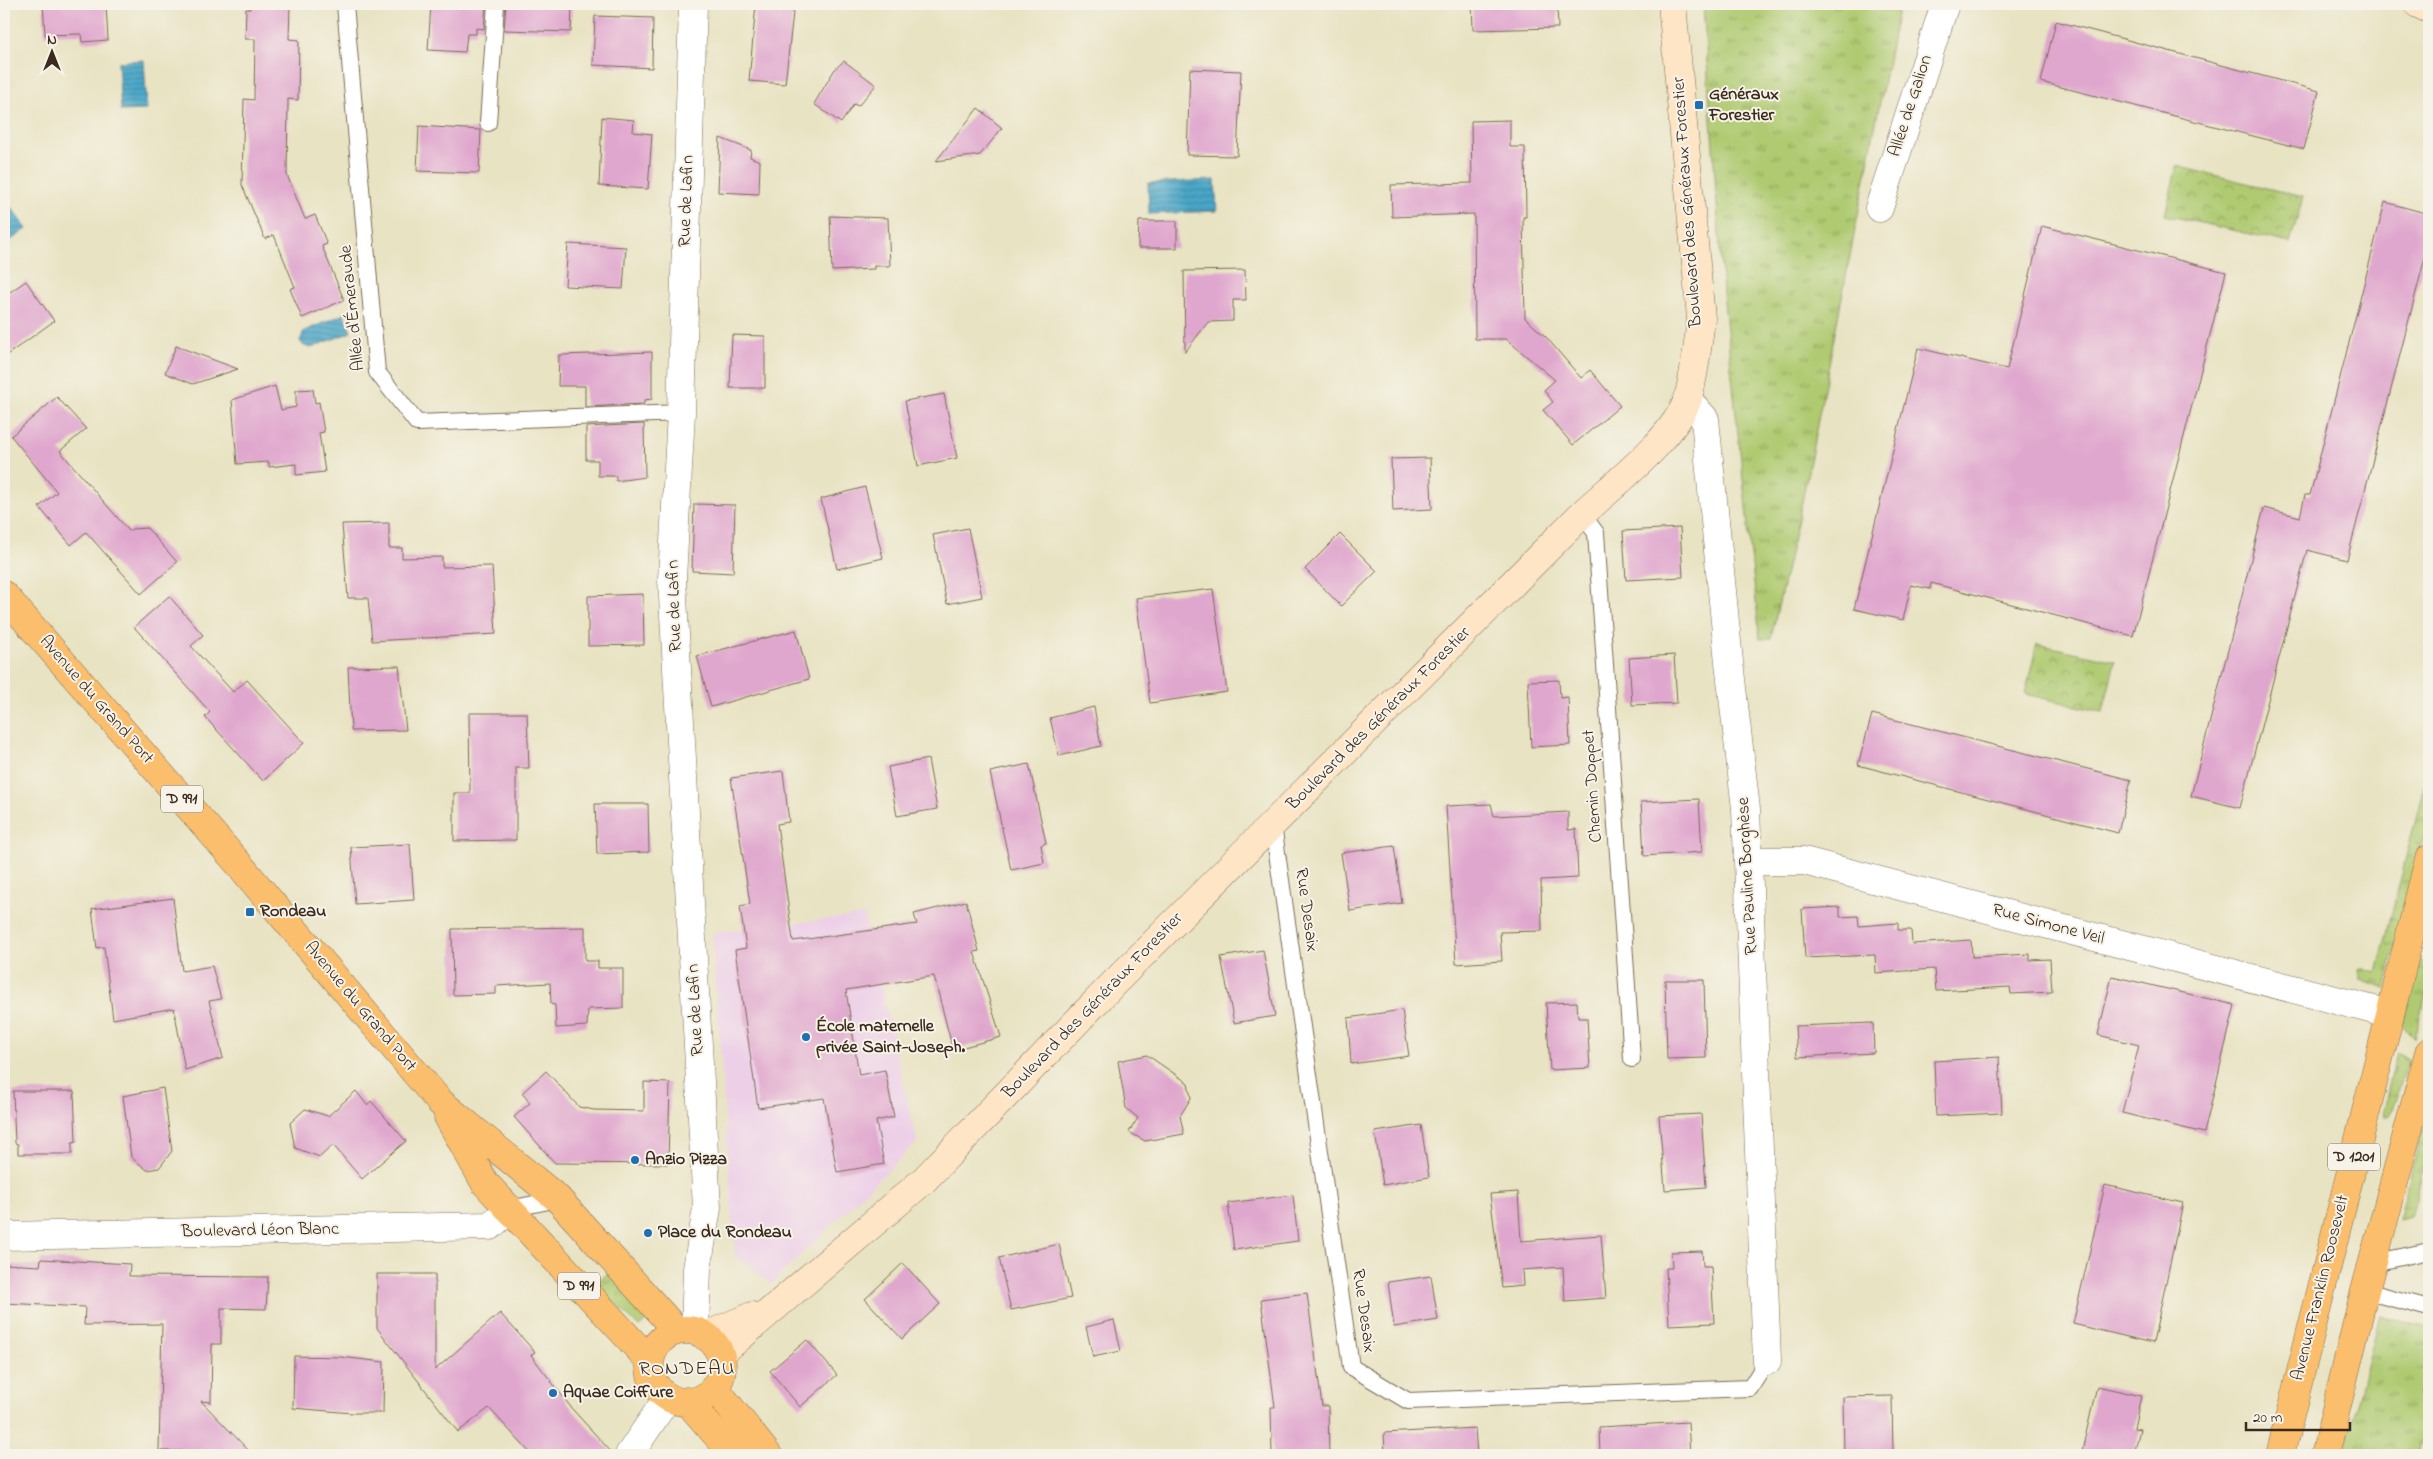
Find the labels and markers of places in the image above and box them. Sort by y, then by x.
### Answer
place label: Généraux Forestier [1708,82,1779,129]
marker: Généraux Forestier [1693,99,1705,111]
place label: Rondeau [260,899,326,925]
marker: Rondeau [244,906,256,918]
place label: École maternelle privée Saint-Joseph. [816,1014,966,1061]
marker: École maternelle privée Saint-Joseph. [800,1031,812,1043]
place label: Anzio Pizza [645,1147,727,1173]
marker: Anzio Pizza [629,1154,641,1166]
place label: Place du Rondeau [658,1220,792,1246]
marker: Place du Rondeau [642,1227,654,1239]
place label: Aquae Coiffure [563,1380,674,1406]
marker: Aquae Coiffure [547,1387,559,1399]

